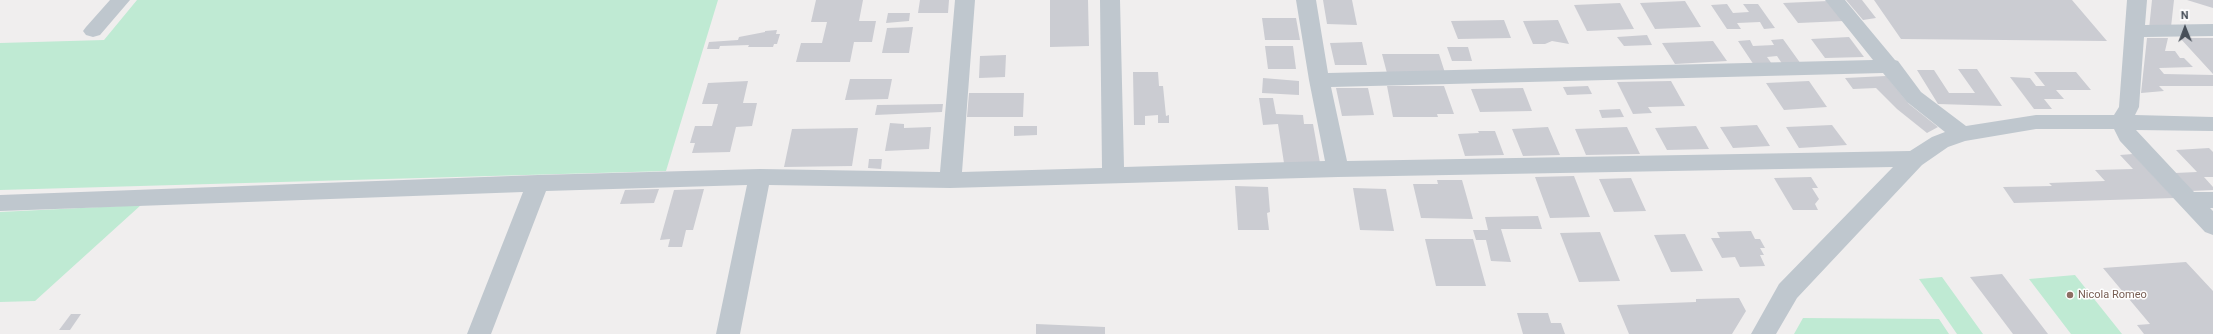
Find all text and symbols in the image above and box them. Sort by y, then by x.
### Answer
north arrow [2165,8,2205,48]
text: N [2181,9,2189,22]
place label: Nicola Romeo [2078,288,2147,302]
marker: Nicola Romeo [2065,290,2075,300]

